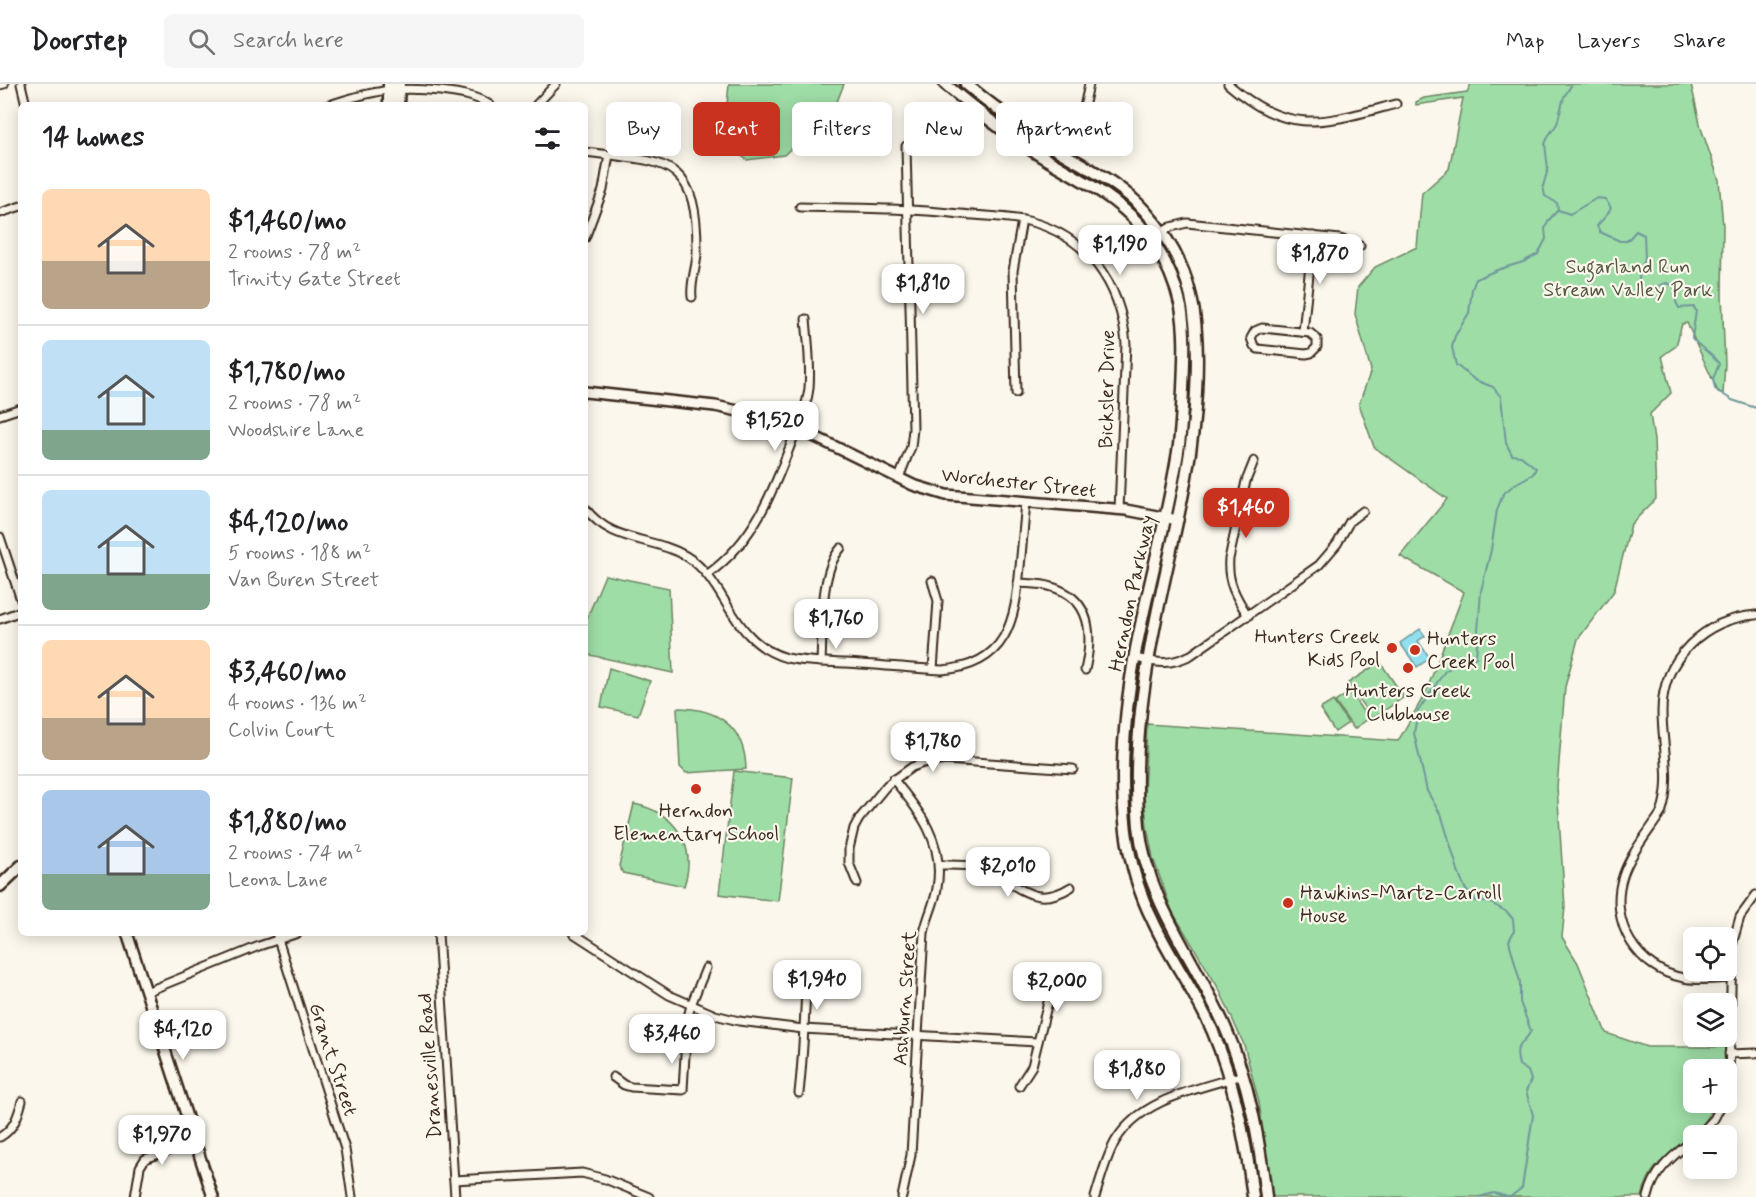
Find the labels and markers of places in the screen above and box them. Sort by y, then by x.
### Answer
pin: $1,190 [1071,225,1169,276]
pin: $1,870 [1271,234,1369,285]
pin: $1,810 [874,264,972,315]
pin: $1,520 [726,401,824,452]
pin: $1,460 [1197,488,1295,539]
pin: $1,760 [787,599,885,650]
place label: Hunters Creek Kids Pool [1254,624,1380,674]
place label: Hunters Creek Pool [1427,626,1515,676]
marker: Hunters Creek Kids Pool [1385,641,1399,655]
marker: Hunters Creek Pool [1408,643,1422,657]
marker: Hunters Creek Clubhouse [1401,661,1415,675]
place label: Hunters Creek Clubhouse [1345,678,1471,728]
pin: $1,780 [884,722,982,773]
marker: Herndon Elementary School [689,782,703,796]
place label: Herndon Elementary School [613,798,779,848]
pin: $2,010 [959,847,1057,898]
place label: Hawkins-Martz-Carroll House [1300,880,1502,930]
marker: Hawkins-Martz-Carroll House [1281,896,1295,910]
pin: $1,940 [768,960,866,1011]
pin: $2,000 [1008,962,1106,1013]
pin: $4,120 [134,1010,232,1061]
pin: $3,460 [623,1014,721,1065]
pin: $1,880 [1088,1050,1186,1101]
pin: $1,970 [113,1115,211,1166]

